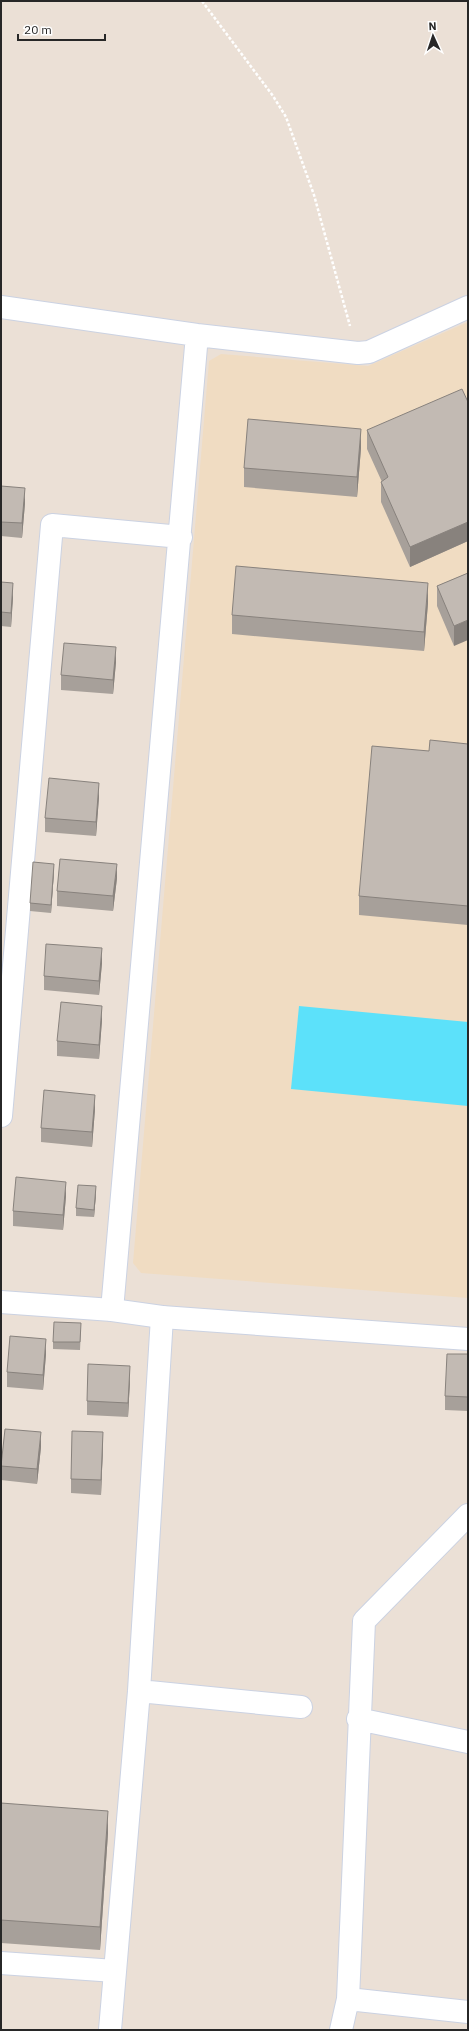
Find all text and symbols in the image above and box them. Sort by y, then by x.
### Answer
scale bar [18,16,105,42]
north arrow [413,16,453,56]
text: N [428,19,437,33]
text: 20 m [24,22,52,37]

